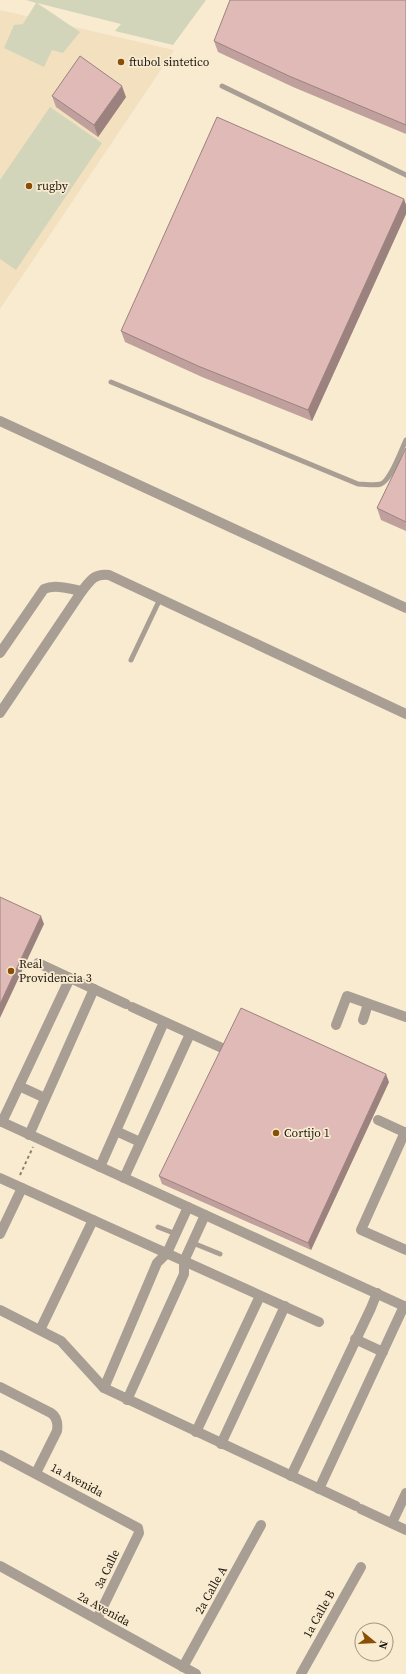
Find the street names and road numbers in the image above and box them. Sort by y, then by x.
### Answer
street label: 1a Avenida [48,1459,107,1501]
street label: 3a Calle [91,1547,123,1591]
street label: 2a Calle A [191,1563,231,1617]
street label: 1a Calle B [299,1587,339,1641]
street label: 2a Avenida [75,1588,134,1630]

